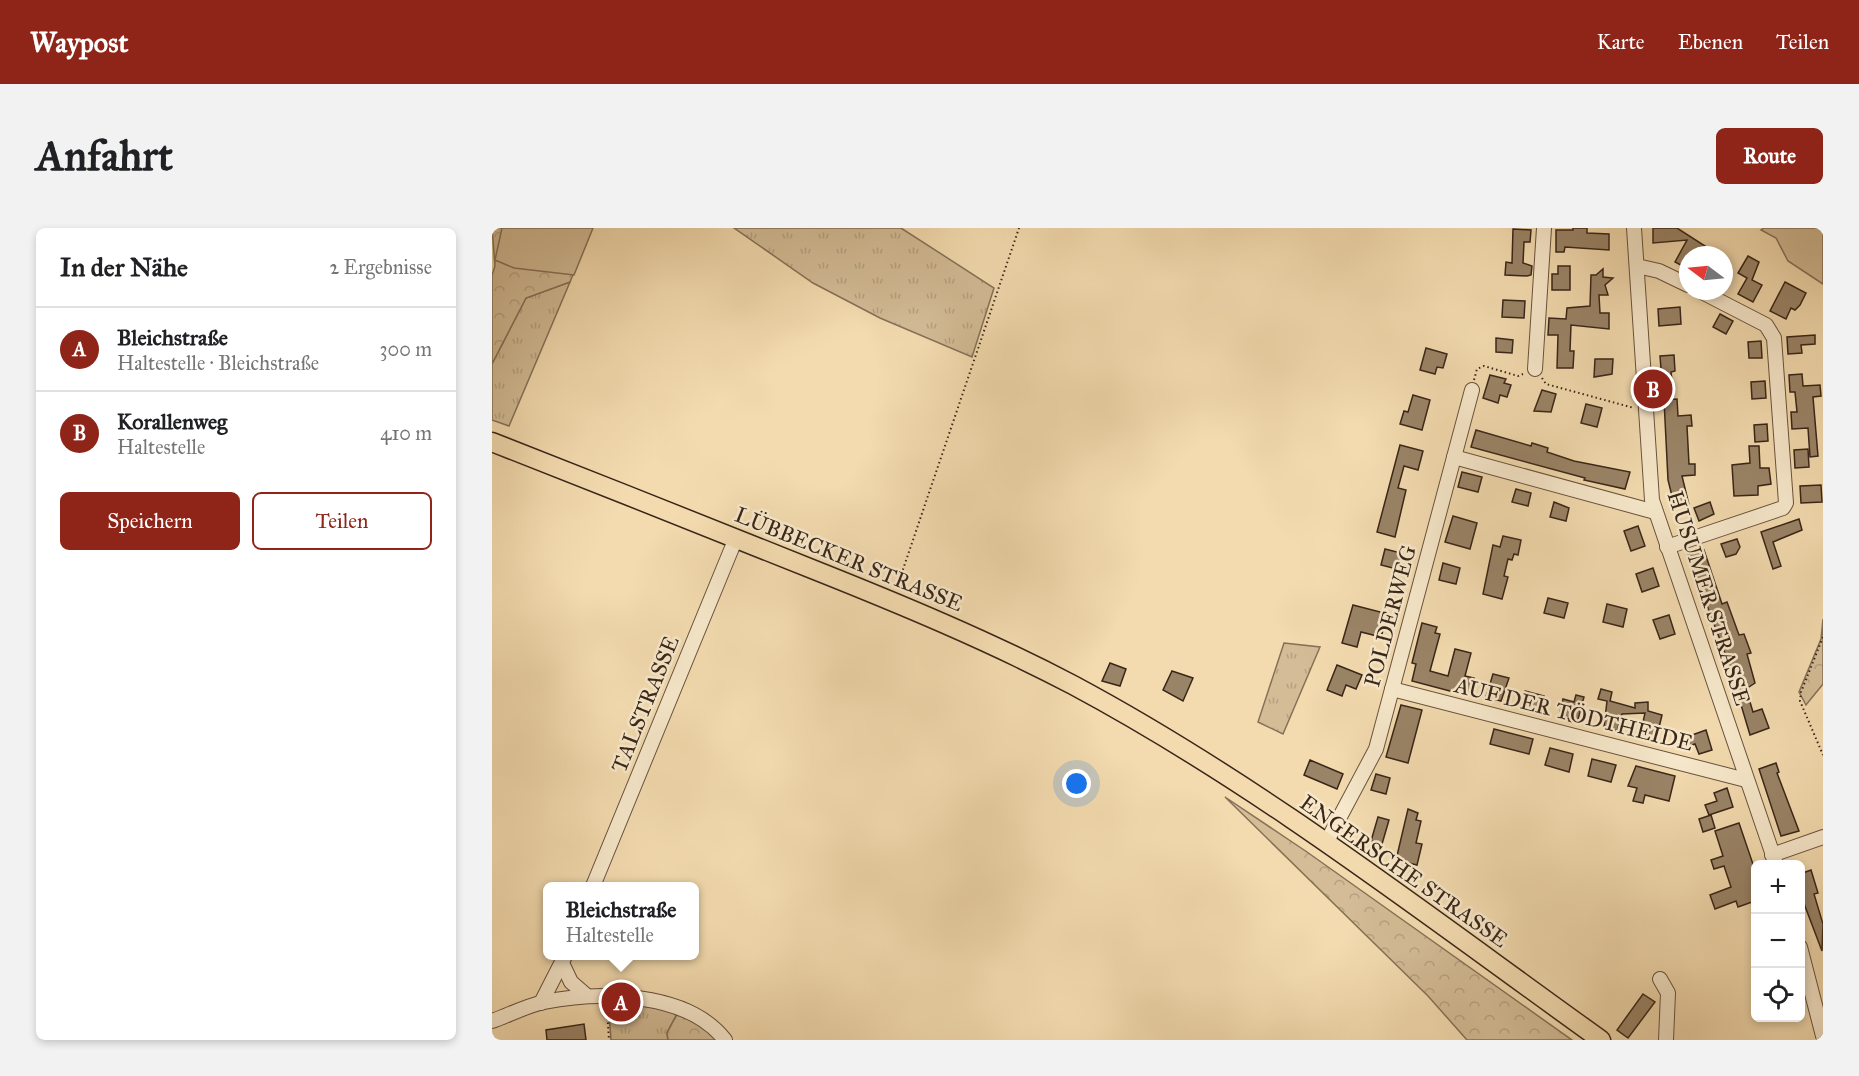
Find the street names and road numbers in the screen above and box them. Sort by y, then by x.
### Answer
street label: HUSUMER STRASSE [1662,487,1757,709]
street label: LÜBBECKER STRASSE [731,501,967,617]
street label: POLDERWEG [1358,542,1422,690]
street label: TALSTRASSE [605,632,685,776]
street label: AUF DER TÖDTHEIDE [1451,671,1696,757]
street label: ENGERSCHE STRASSE [1295,789,1513,953]

